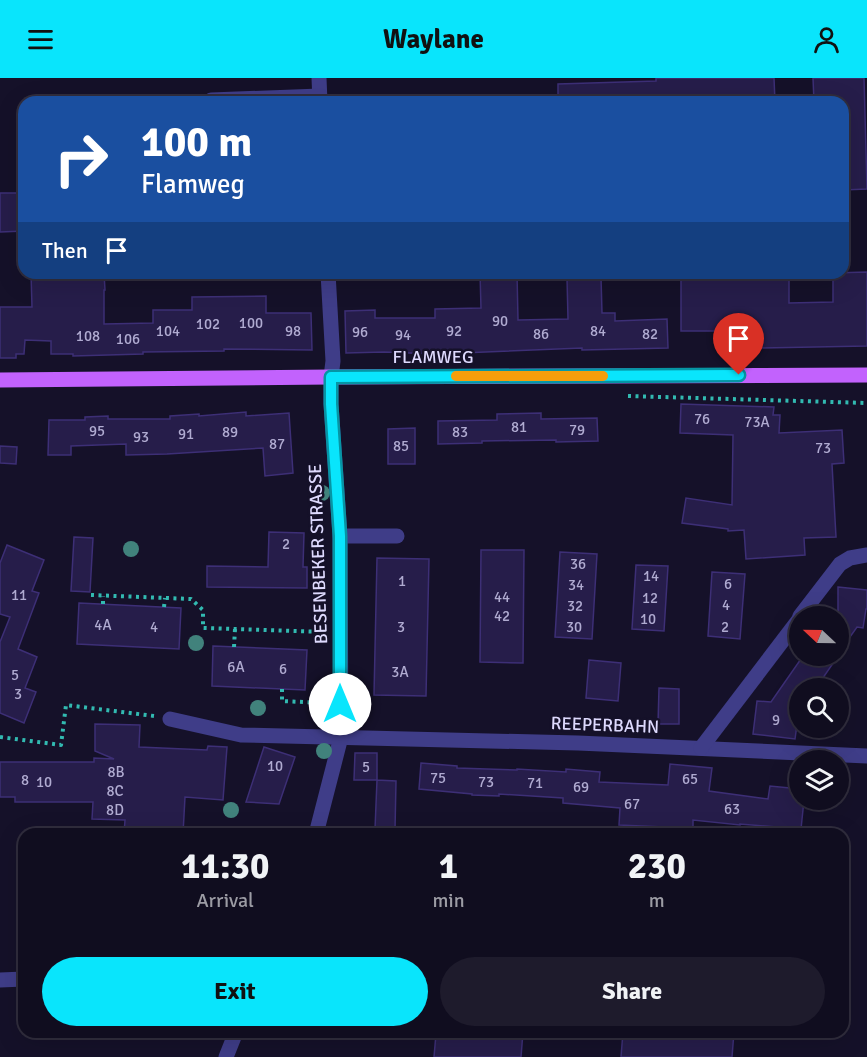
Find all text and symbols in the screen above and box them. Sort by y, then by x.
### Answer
icon: menu [24,23,57,56]
text: Waylane [383,23,484,56]
icon: person [810,23,843,56]
text: 100 m [141,117,252,168]
icon: right [42,120,120,198]
text: Flamweg [141,168,245,201]
icon: arrive [100,234,133,267]
text: Then [42,237,88,264]
house number: 90 [492,312,508,330]
pin [713,313,764,375]
house number: 100 [239,314,263,332]
house number: 102 [196,315,220,333]
house number: 104 [156,322,180,340]
house number: 98 [285,322,301,340]
house number: 92 [446,322,462,340]
house number: 84 [590,322,606,340]
icon: arrive [722,322,755,355]
house number: 96 [352,323,368,341]
house number: 86 [533,325,549,343]
house number: 82 [642,325,658,343]
house number: 94 [395,326,411,344]
house number: 108 [76,327,100,345]
house number: 106 [116,330,140,348]
street label: FLAMWEG [393,346,473,368]
house number: 76 [694,410,710,428]
house number: 73A [744,413,770,431]
house number: 81 [511,418,527,436]
house number: 79 [569,421,585,439]
house number: 95 [89,422,105,440]
house number: 89 [222,423,238,441]
house number: 83 [452,423,468,441]
house number: 91 [178,425,194,443]
house number: 93 [133,428,149,446]
house number: 87 [269,435,285,453]
house number: 85 [393,437,409,455]
house number: 73 [815,439,831,457]
street label: BESENBEKER STRASSE [304,463,332,645]
house number: 2 [282,535,290,553]
house number: 36 [570,555,586,573]
house number: 14 [643,567,659,585]
house number: 1 [398,572,406,590]
house number: 6 [724,575,732,593]
house number: 34 [568,576,584,594]
house number: 11 [11,586,27,604]
house number: 44 [494,588,510,606]
house number: 12 [642,589,658,607]
house number: 4 [722,596,730,614]
house number: 32 [567,597,583,615]
north arrow [789,606,849,666]
map controls [789,606,849,810]
house number: 42 [494,607,510,625]
house number: 10 [640,610,656,628]
house number: 4A [94,616,112,634]
house number: 4 [150,618,158,636]
house number: 3 [397,618,405,636]
house number: 30 [566,618,582,636]
house number: 2 [721,618,729,636]
house number: 6A [227,658,245,676]
house number: 6 [279,660,287,678]
house number: 3A [391,663,409,681]
house number: 5 [11,666,19,684]
position arrow [308,672,372,736]
button: search [789,678,849,738]
house number: 3 [14,685,22,703]
house number: 9 [772,711,780,729]
street label: REEPERBAHN [550,712,660,738]
button: layers [789,750,849,810]
house number: 10 [267,757,283,775]
house number: 5 [362,758,370,776]
house number: 8B [107,763,125,781]
house number: 75 [430,769,446,787]
house number: 65 [682,770,698,788]
house number: 8 [21,771,29,789]
house number: 10 [36,773,52,791]
house number: 73 [478,773,494,791]
house number: 71 [527,774,543,792]
house number: 69 [573,778,589,796]
house number: 8C [106,782,124,800]
house number: 67 [624,795,640,813]
house number: 63 [724,800,740,818]
house number: 8D [106,801,124,819]
text: 11:30 [181,844,269,889]
text: 1 [439,844,458,889]
text: 230 [628,844,686,889]
text: Arrival [196,888,254,913]
text: min [432,888,465,913]
text: m [649,888,665,913]
button: Exit [42,957,428,1026]
button: Share [440,957,825,1026]

